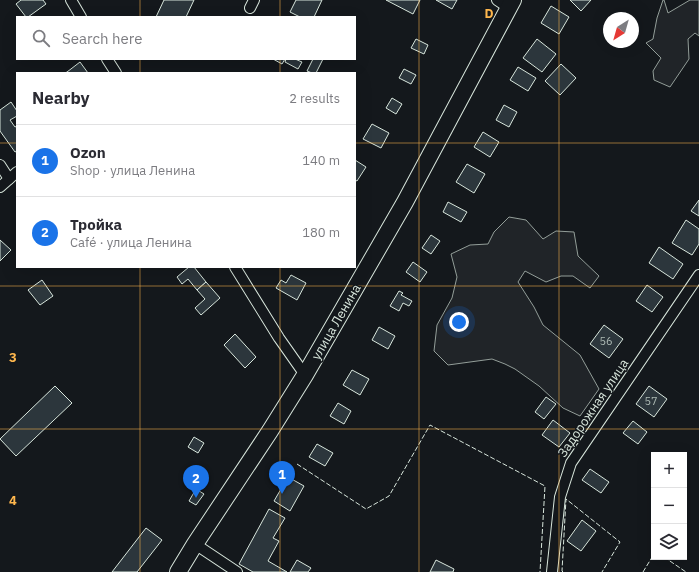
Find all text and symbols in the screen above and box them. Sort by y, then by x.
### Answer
text: D [484,5,494,22]
north arrow [603,12,639,48]
search box [16,16,356,60]
icon: search [30,27,52,49]
text: Search here [62,29,142,48]
text: Nearby [32,87,90,109]
text: 2 results [289,90,340,107]
text: Ozon [70,143,106,162]
text: 1 [41,152,49,169]
text: 140 m [302,152,340,169]
text: Shop · улица Ленина [70,162,195,179]
text: Тройка [70,215,122,234]
text: 2 [41,224,49,241]
text: 180 m [302,224,340,241]
text: Café · улица Ленина [70,234,192,251]
street label: улица Ленина [307,281,365,363]
your location [449,312,469,332]
house number: 56 [599,334,613,348]
text: 3 [9,349,17,366]
street label: Задорожная улица [554,355,632,461]
house number: 57 [644,394,658,408]
map controls [651,452,687,560]
button: + [651,452,687,488]
pin: 1 [269,461,295,494]
pin: 2 [183,465,209,498]
button: − [651,488,687,524]
text: 4 [9,492,17,509]
button: layers [651,524,687,560]

